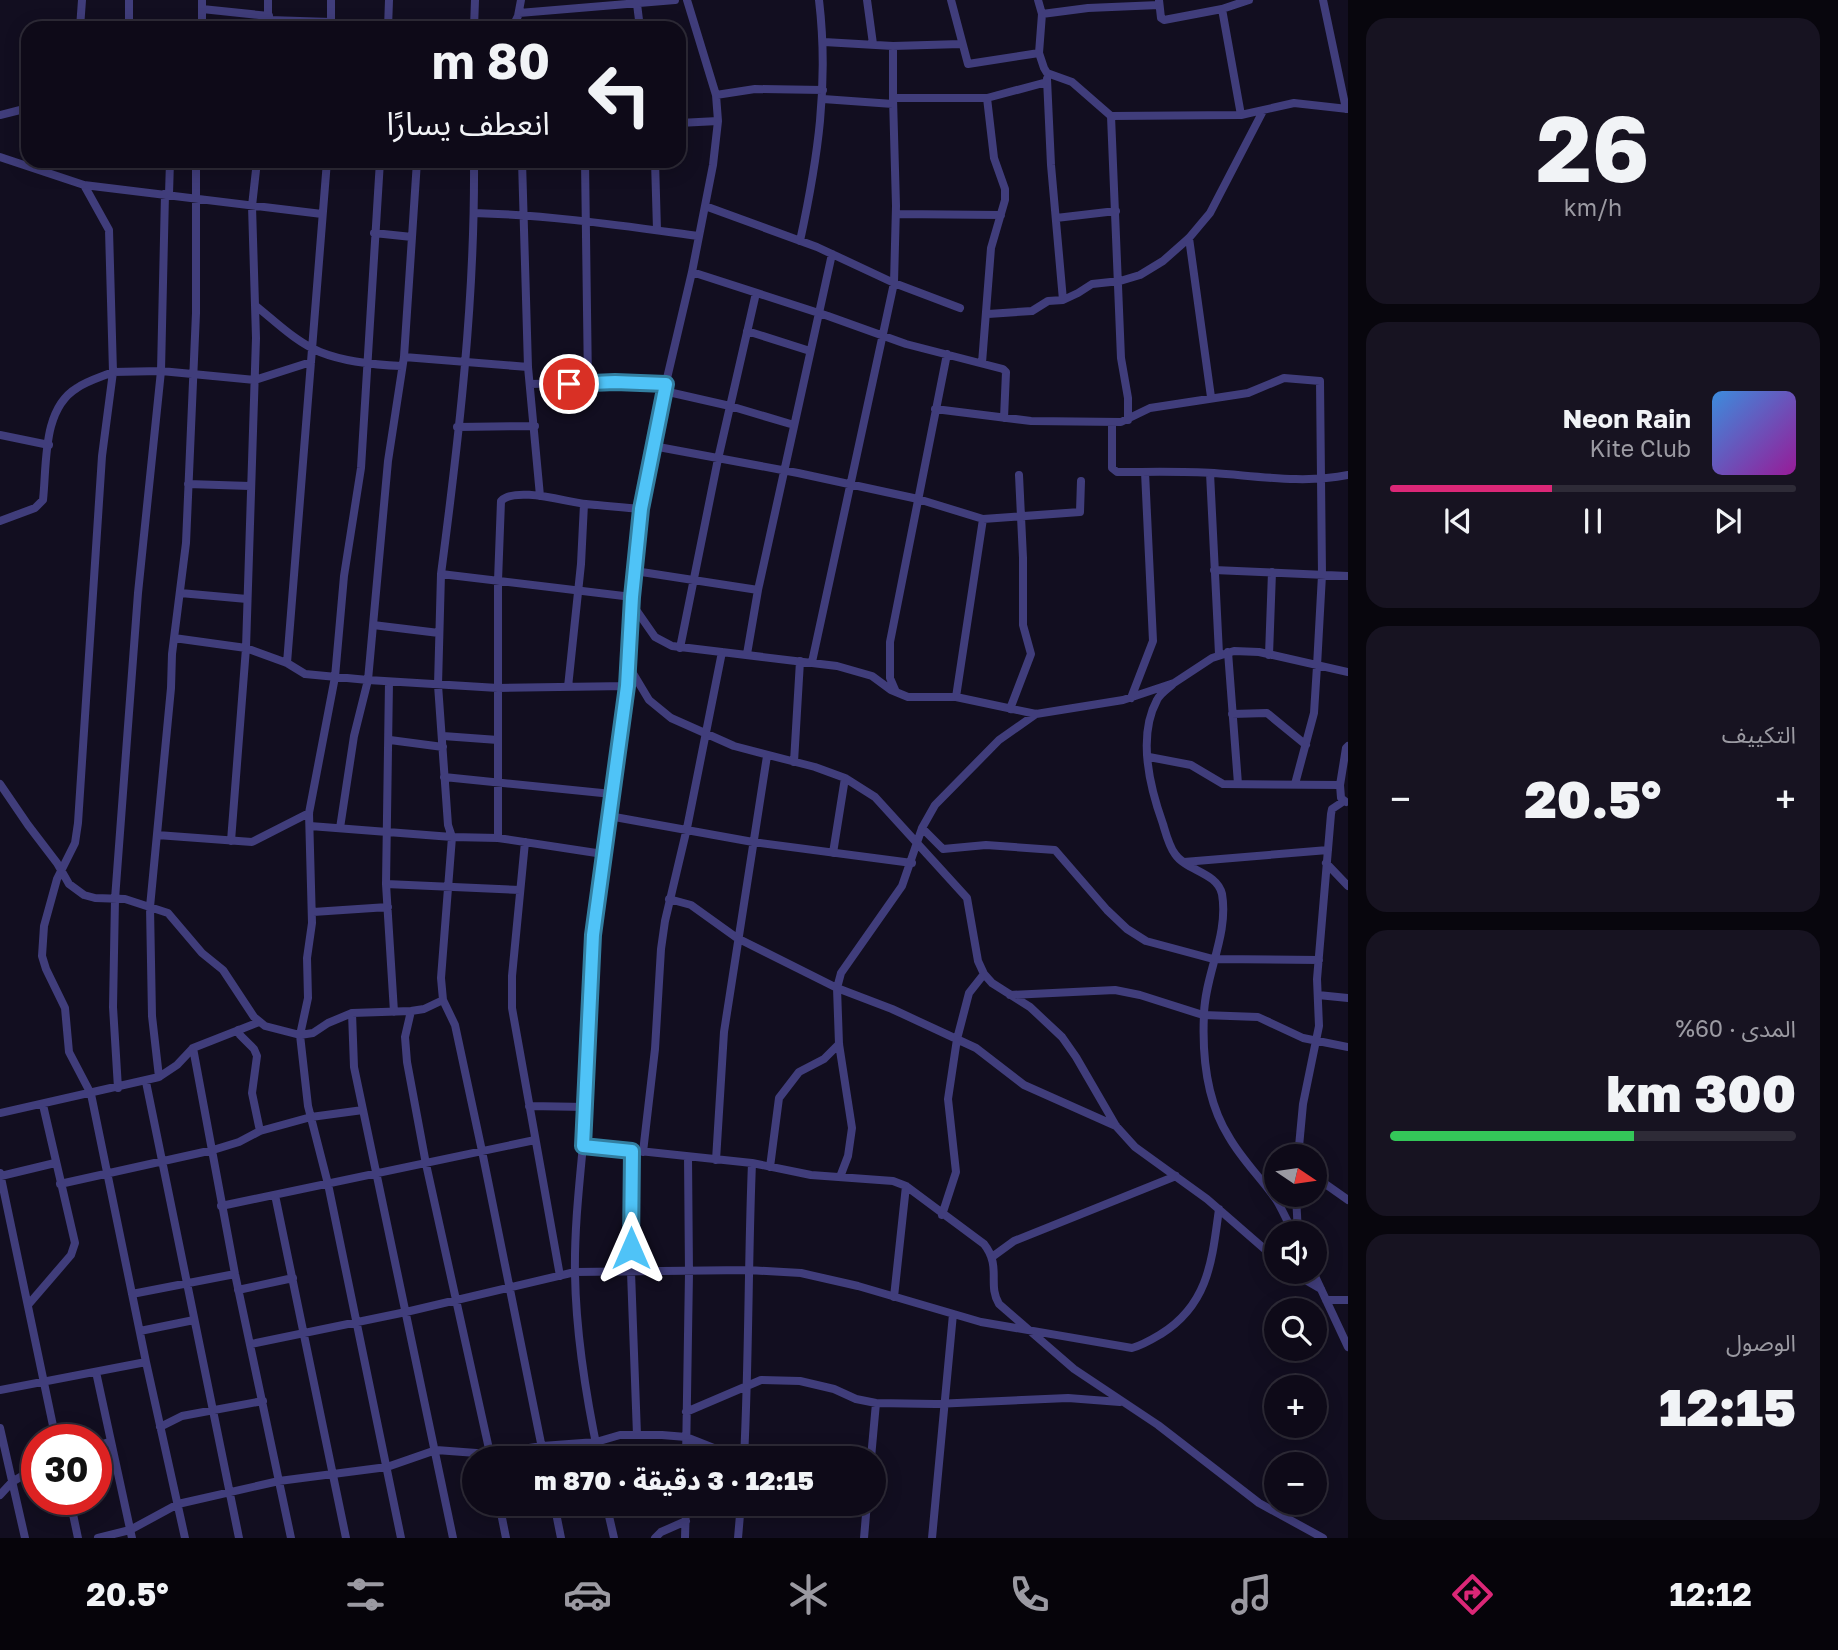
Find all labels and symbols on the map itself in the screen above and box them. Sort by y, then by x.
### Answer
pin [539,354,599,414]
north arrow [1264,1144,1326,1208]
position arrow [594,1211,668,1285]
speed limit sign: 30 [21,1424,112,1515]

